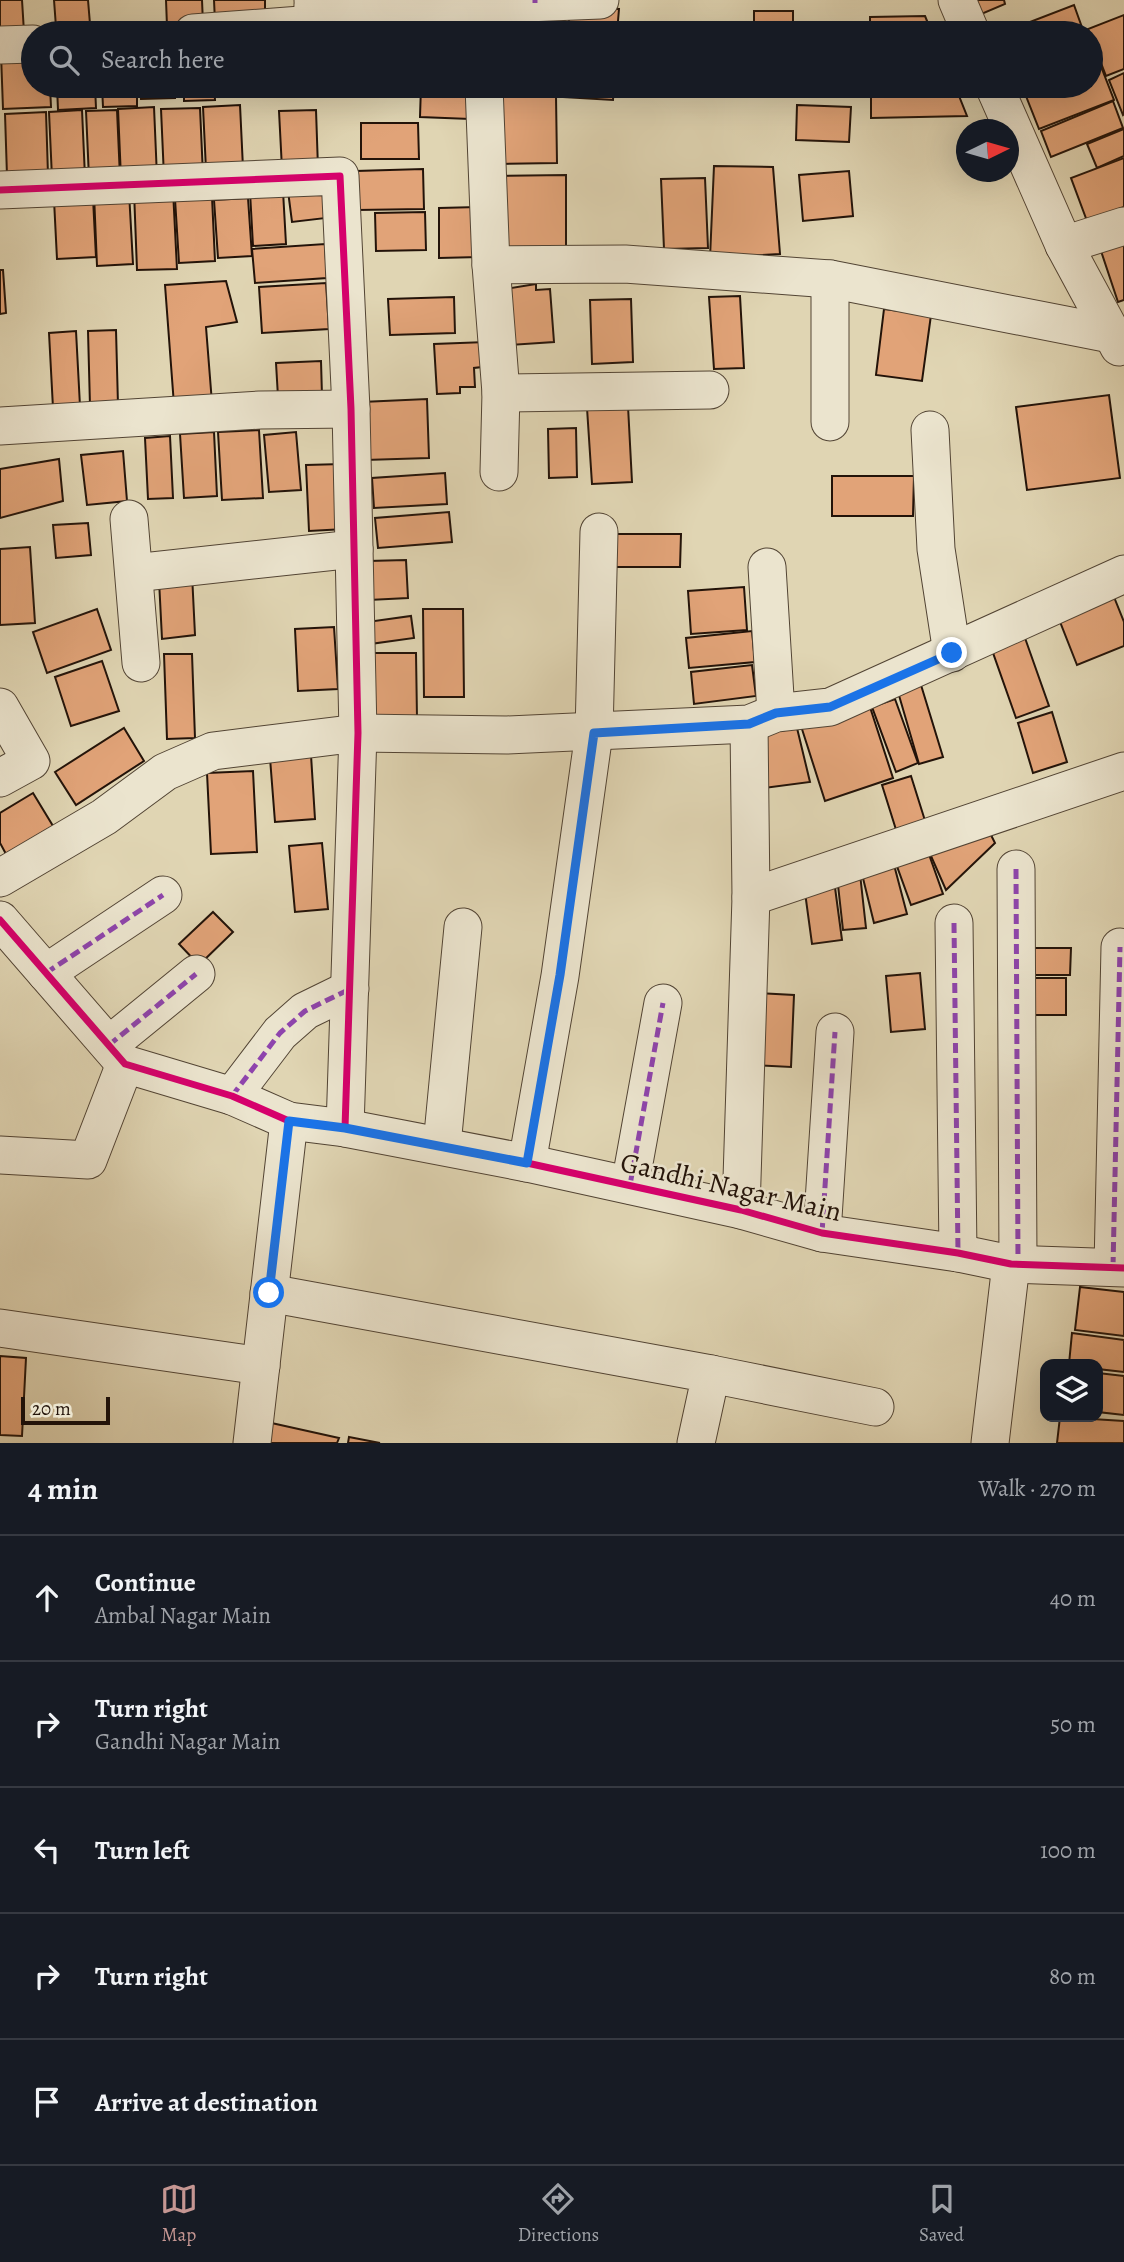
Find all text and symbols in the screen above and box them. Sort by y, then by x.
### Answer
search box [21,21,1103,98]
icon: search [45,41,83,79]
text: Search here [101,42,225,77]
north arrow [956,119,1019,182]
route end [936,637,967,668]
street label: Gandhi Nagar Main [617,1143,845,1231]
route start [253,1277,284,1308]
map controls [1040,1359,1103,1422]
button: layers [1040,1359,1103,1422]
scale bar [21,1394,110,1426]
text: 20 m [32,1396,71,1422]
text: 4 min [28,1469,98,1509]
text: Walk · 270 m [978,1473,1096,1504]
text: Continue [95,1565,196,1600]
icon: ahead [28,1579,66,1617]
text: 40 m [1050,1583,1096,1614]
text: Ambal Nagar Main [95,1600,271,1631]
text: Turn right [95,1691,208,1726]
icon: right [28,1705,66,1743]
text: 50 m [1050,1709,1096,1740]
text: Gandhi Nagar Main [95,1726,280,1757]
icon: left [28,1831,66,1869]
text: Turn left [95,1833,190,1868]
text: 100 m [1040,1835,1096,1866]
icon: right [28,1957,66,1995]
text: Turn right [95,1959,208,1994]
text: 80 m [1049,1961,1096,1992]
icon: arrive [28,2083,66,2121]
text: Arrive at destination [95,2085,318,2120]
tab: Map [160,2180,198,2248]
tab: Directions [518,2180,599,2248]
tab: Saved [919,2180,964,2248]

